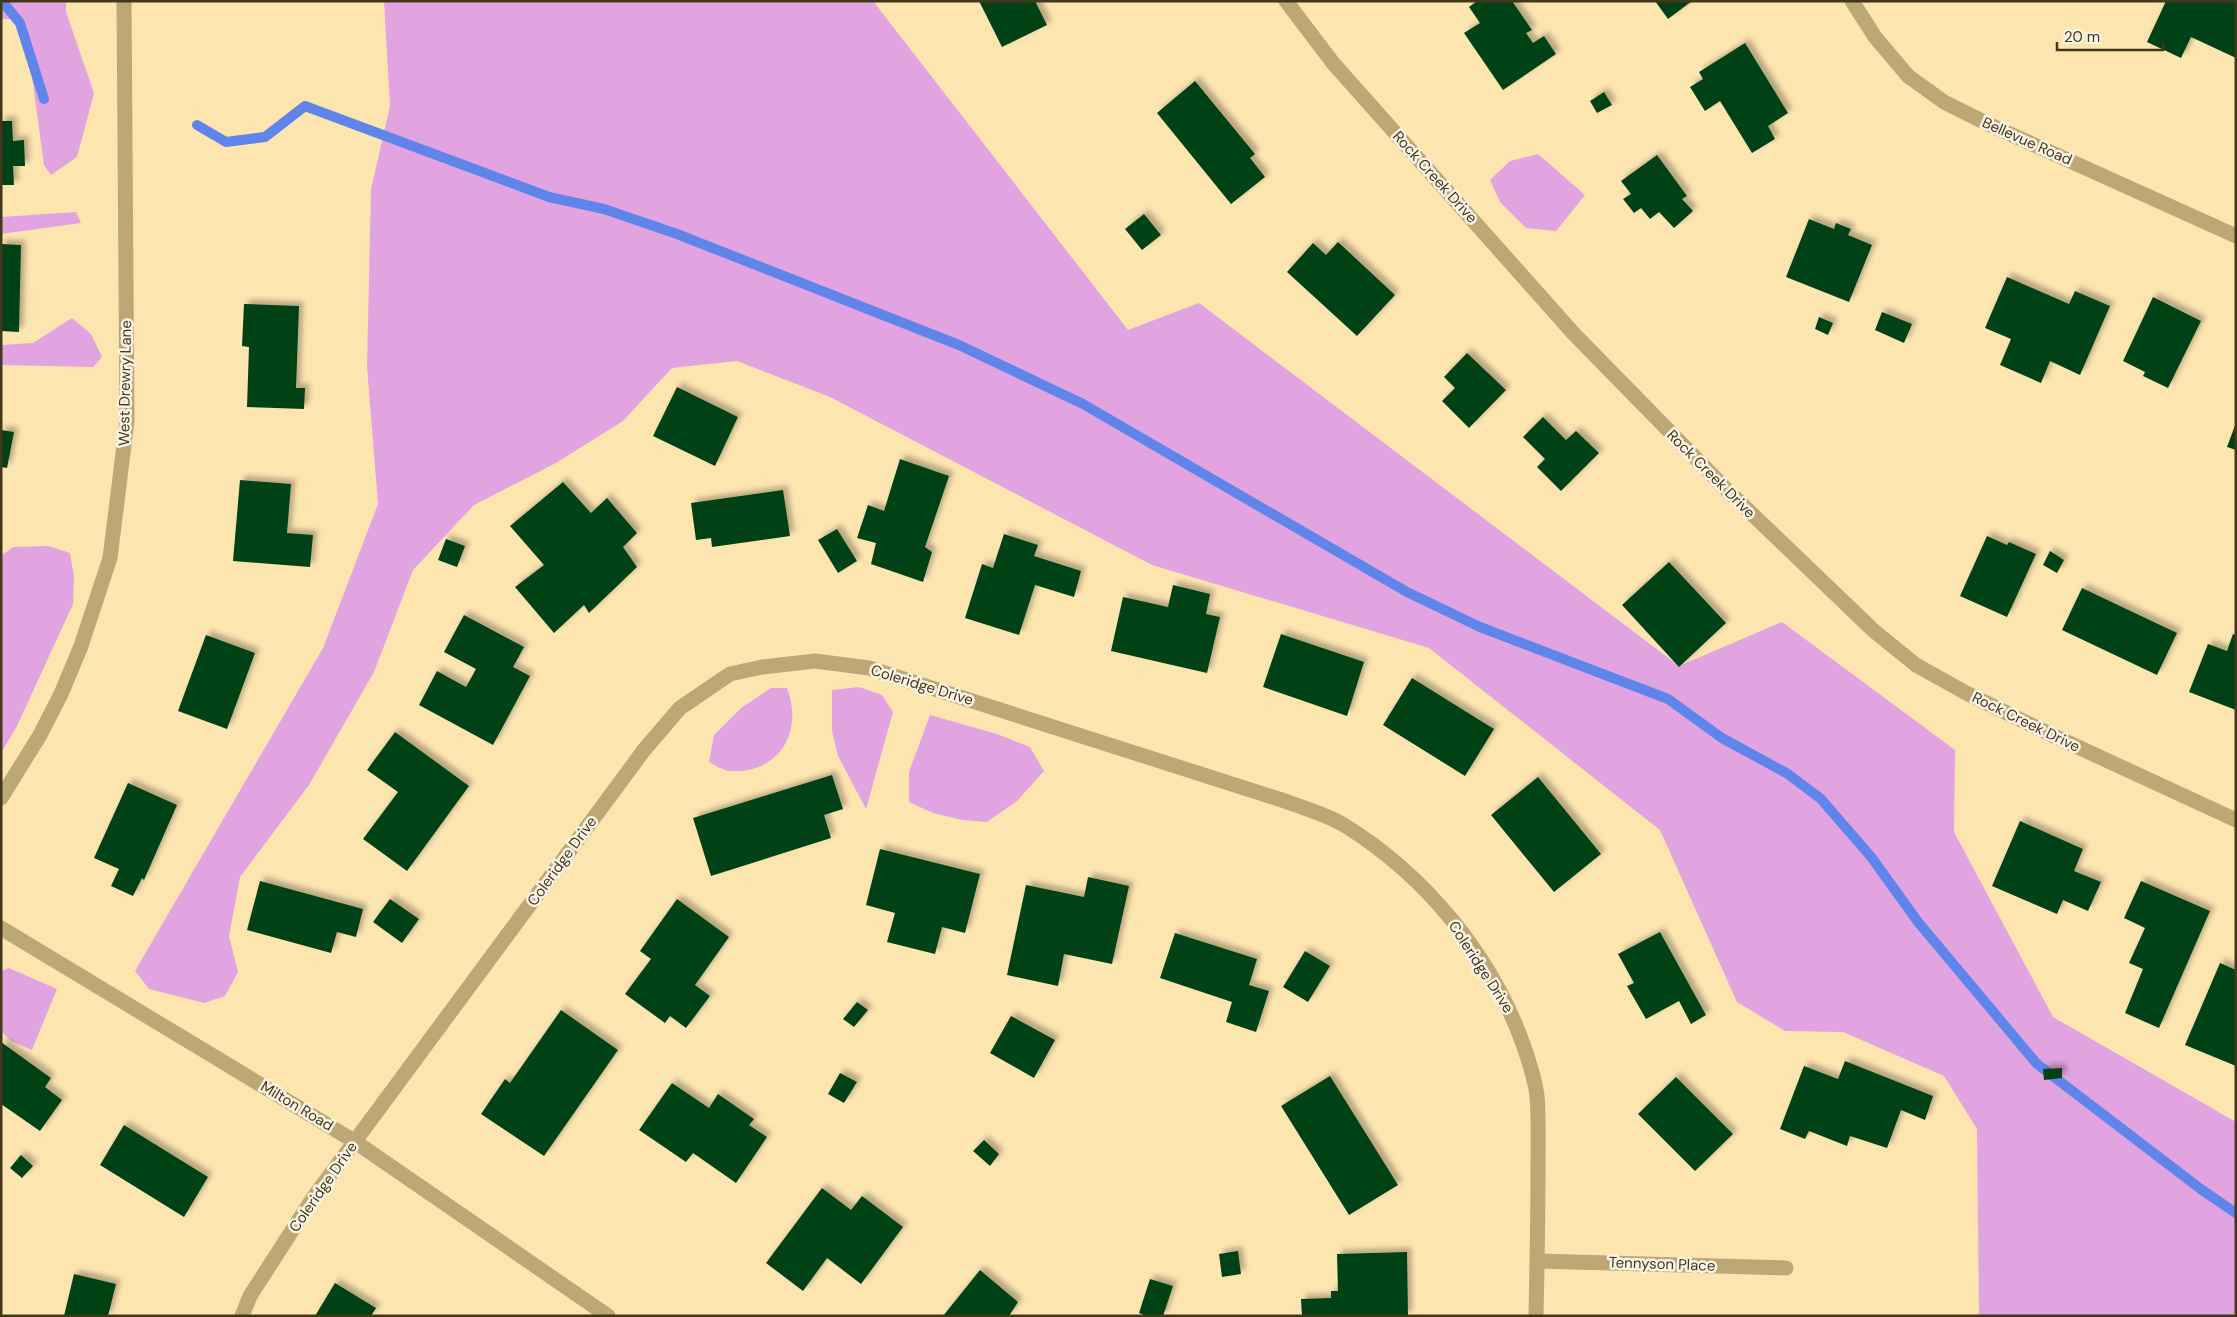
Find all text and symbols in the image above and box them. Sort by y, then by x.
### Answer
scale bar [2057,20,2163,52]
text: 20 m [2064,27,2100,47]
street label: Bellevue Road [1979,112,2075,170]
street label: Rock Creek Drive [1388,127,1482,227]
street label: West Drewry Lane [114,320,136,446]
street label: Rock Creek Drive [1662,425,1760,523]
street label: Coleridge Drive [868,660,976,710]
street label: Rock Creek Drive [1969,687,2083,757]
street label: Coleridge Drive [523,812,601,910]
street label: Coleridge Drive [1444,917,1518,1017]
street label: Milton Road [257,1076,337,1136]
street label: Coleridge Drive [284,1138,362,1236]
street label: Tennyson Place [1608,1252,1716,1276]

